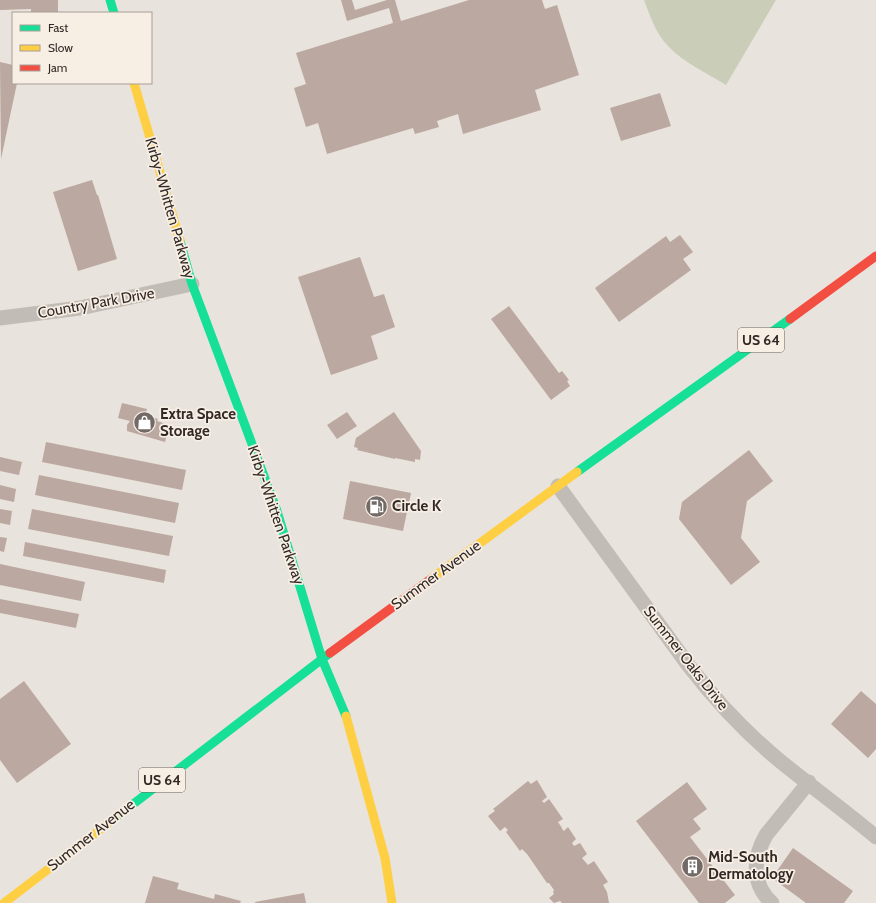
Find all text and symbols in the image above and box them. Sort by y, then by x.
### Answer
legend [12,12,152,84]
text: Fast [48,20,68,35]
text: Slow [48,40,73,55]
text: Jam [47,60,67,75]
street label: Kirby-Whitten Parkway [141,135,199,281]
street label: Country Park Drive [36,284,156,322]
road number: US 64 [738,328,784,352]
place label: Extra Space Storage [160,405,236,440]
shop icon: Extra Space Storage [132,410,158,436]
street label: Kirby-Whitten Parkway [244,443,308,587]
fuel station icon: Circle K [364,493,390,519]
place label: Circle K [392,497,442,515]
street label: Summer Avenue [388,536,485,613]
street label: Summer Oaks Drive [640,602,732,714]
road number: US 64 [139,768,185,792]
street label: Summer Avenue [44,795,139,875]
place label: Mid-South Dermatology [708,848,794,883]
building icon: Mid-South Dermatology [679,853,705,879]

